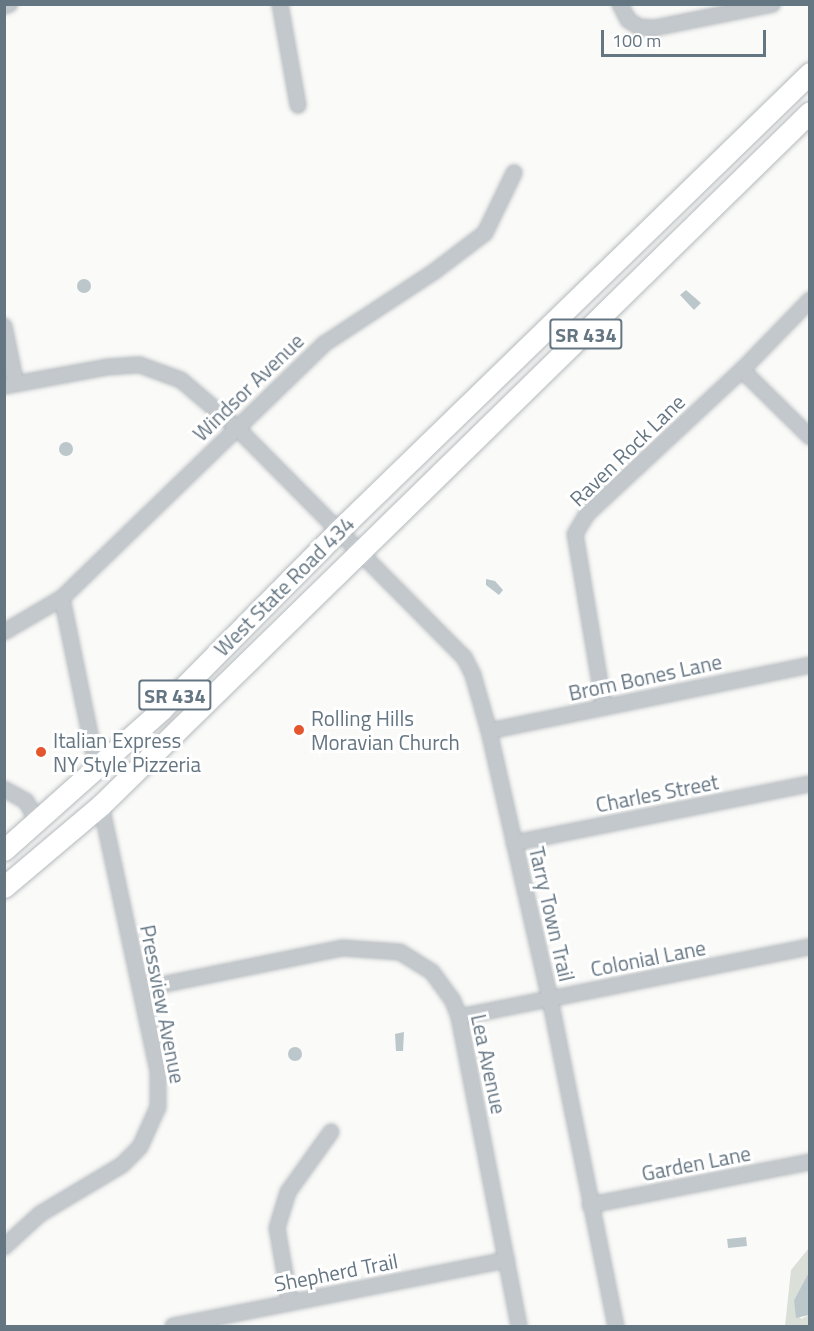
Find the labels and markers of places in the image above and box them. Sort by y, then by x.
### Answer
place label: Rolling Hills Moravian Church [311,705,460,755]
marker: Rolling Hills Moravian Church [292,723,306,737]
place label: Italian Express NY Style Pizzeria [53,727,201,777]
marker: Italian Express NY Style Pizzeria [34,745,48,759]

